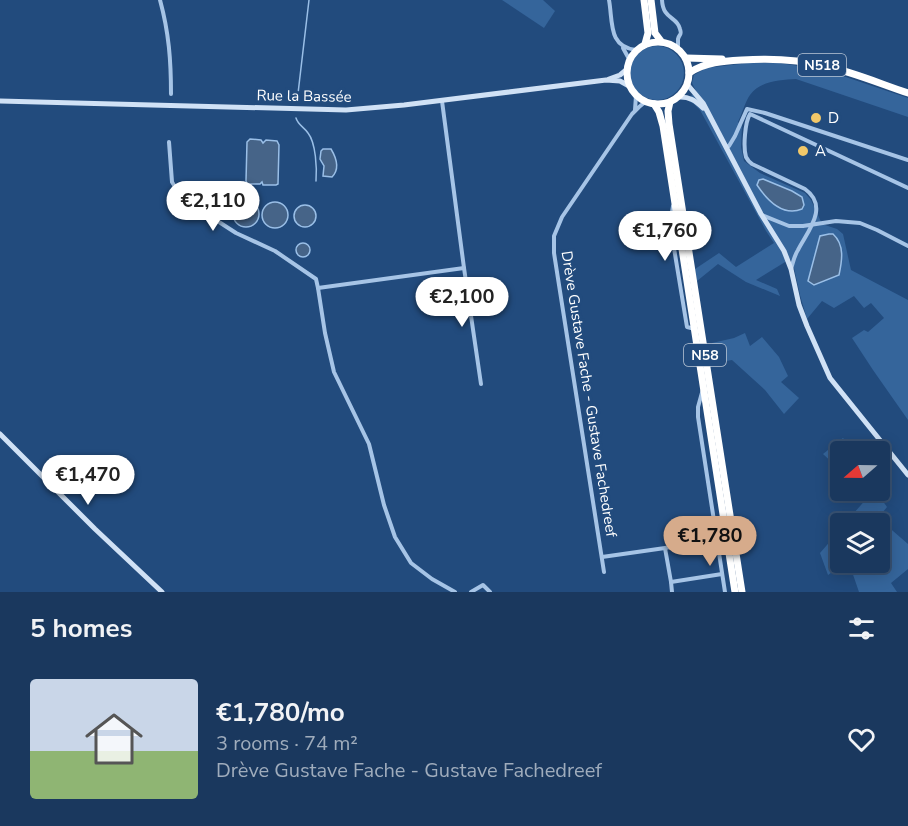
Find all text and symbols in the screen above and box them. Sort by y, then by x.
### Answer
road number: N518 [798,54,846,76]
street label: Rue la Bassée [256,85,352,107]
place label: D [828,108,839,128]
marker: D [809,111,823,125]
place label: A [815,141,826,161]
marker: A [796,144,810,158]
pin: €2,110 [164,181,262,232]
text: €2,110 [181,187,245,214]
pin: €1,760 [616,211,714,262]
text: €1,760 [633,217,697,244]
street label: Drève Gustave Fache - Gustave Fachedreef [556,249,622,539]
pin: €2,100 [413,277,511,328]
text: €2,100 [430,283,494,310]
road number: N58 [684,344,726,366]
north arrow [830,441,890,501]
map controls [830,441,890,573]
pin: €1,470 [39,455,137,506]
text: €1,470 [56,461,120,488]
button: layers [830,513,890,573]
pin: €1,780 [661,516,759,567]
text: €1,780 [678,522,742,549]
text: 5 homes [30,611,132,646]
icon: filters [845,612,878,645]
text: €1,780/mo [216,695,345,730]
icon: home [78,703,150,775]
icon: heart [845,723,878,756]
text: 3 rooms · 74 m² [216,730,358,757]
text: Drève Gustave Fache - Gustave Fachedreef [216,757,602,784]

